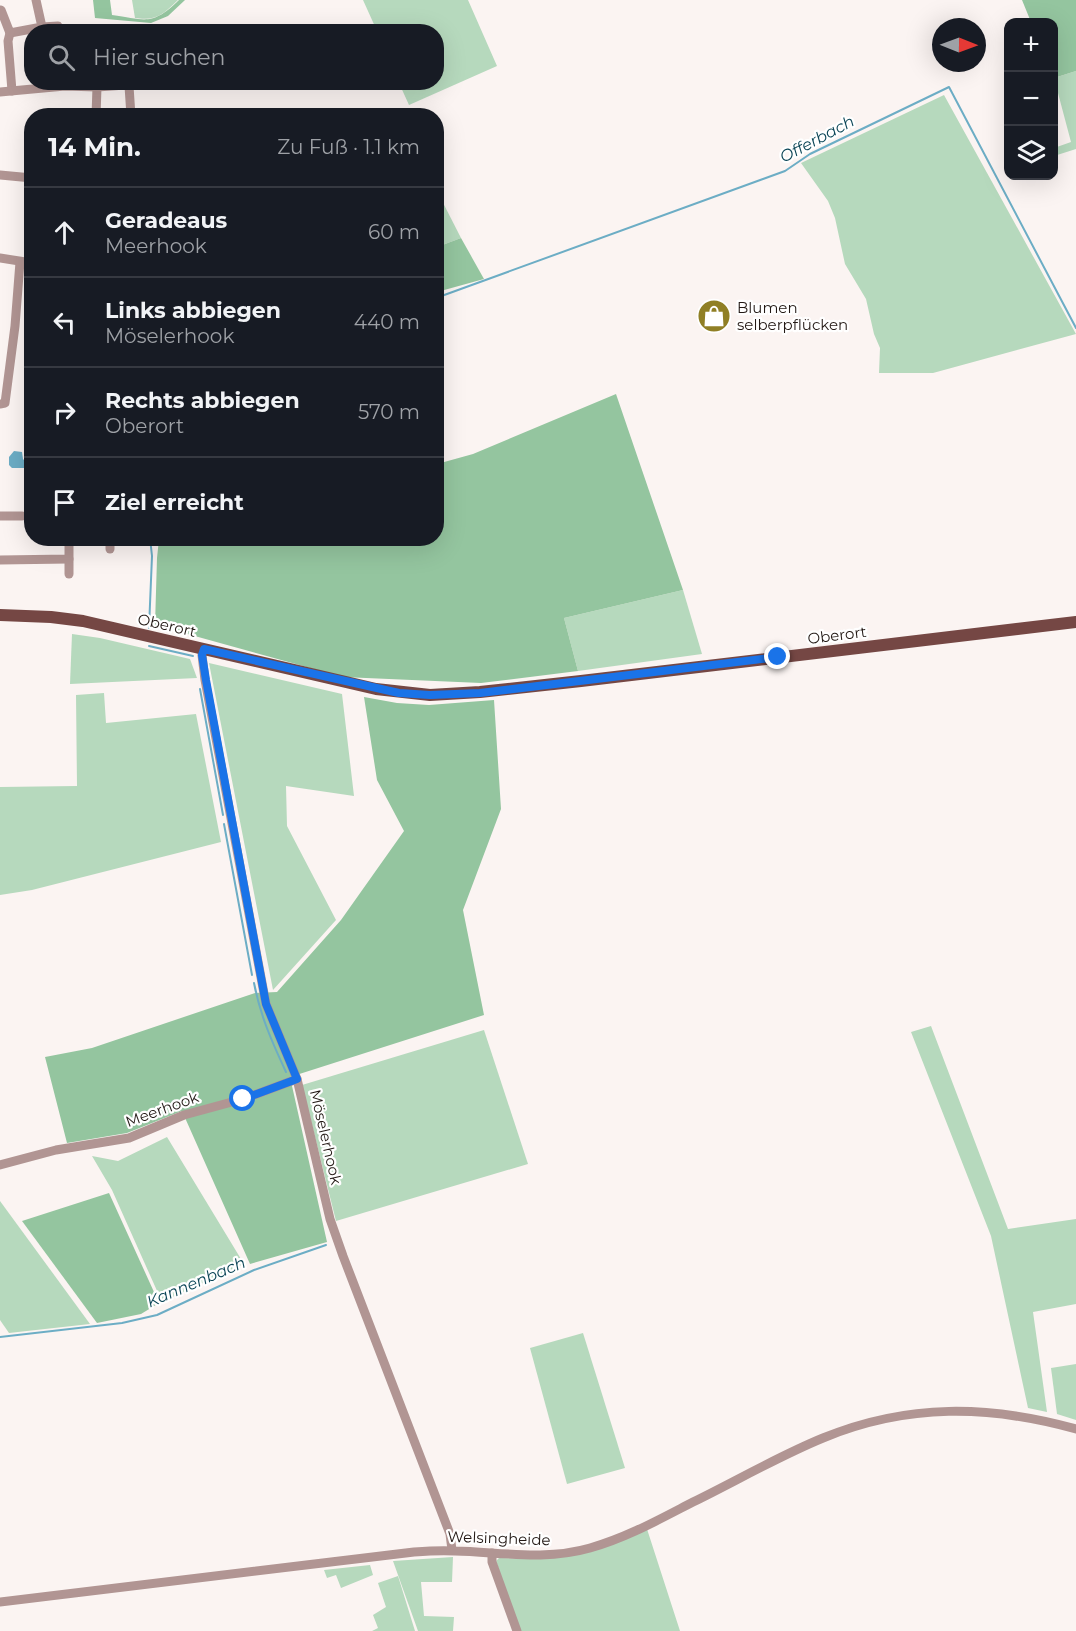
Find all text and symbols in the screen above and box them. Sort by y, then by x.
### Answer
north arrow [932,18,986,72]
map controls [1004,18,1058,180]
button: + [1004,18,1058,72]
search box [24,24,444,90]
icon: search [45,41,78,74]
text: Hier suchen [93,44,225,71]
button: − [1004,72,1058,126]
water label: Offerbach [777,111,857,167]
button: layers [1004,126,1058,180]
text: 14 Min. [48,131,141,163]
text: Zu Fuß · 1.1 km [277,135,420,159]
text: Geradeaus [105,207,227,234]
icon: ahead [48,216,81,249]
text: 60 m [368,220,420,244]
text: Meerhook [105,234,207,258]
text: Links abbiegen [105,297,281,324]
shop icon: Blumen selberpflücken [696,298,732,334]
place label: Blumen selberpflücken [737,298,848,334]
icon: left [48,306,81,339]
text: 440 m [354,310,420,334]
text: Möselerhook [105,324,234,348]
text: Rechts abbiegen [105,387,300,414]
icon: right [48,396,81,429]
text: 570 m [358,400,420,424]
text: Oberort [105,414,184,438]
icon: arrive [48,486,81,519]
text: Ziel erreicht [105,489,244,516]
street label: Oberort [136,609,198,641]
street label: Oberort [806,622,868,648]
route end [764,643,790,669]
route start [229,1085,255,1111]
street label: Meerhook [123,1087,201,1131]
street label: Möselerhook [306,1088,346,1186]
water label: Kannenbach [144,1253,248,1311]
street label: Welsingheide [447,1527,551,1549]

